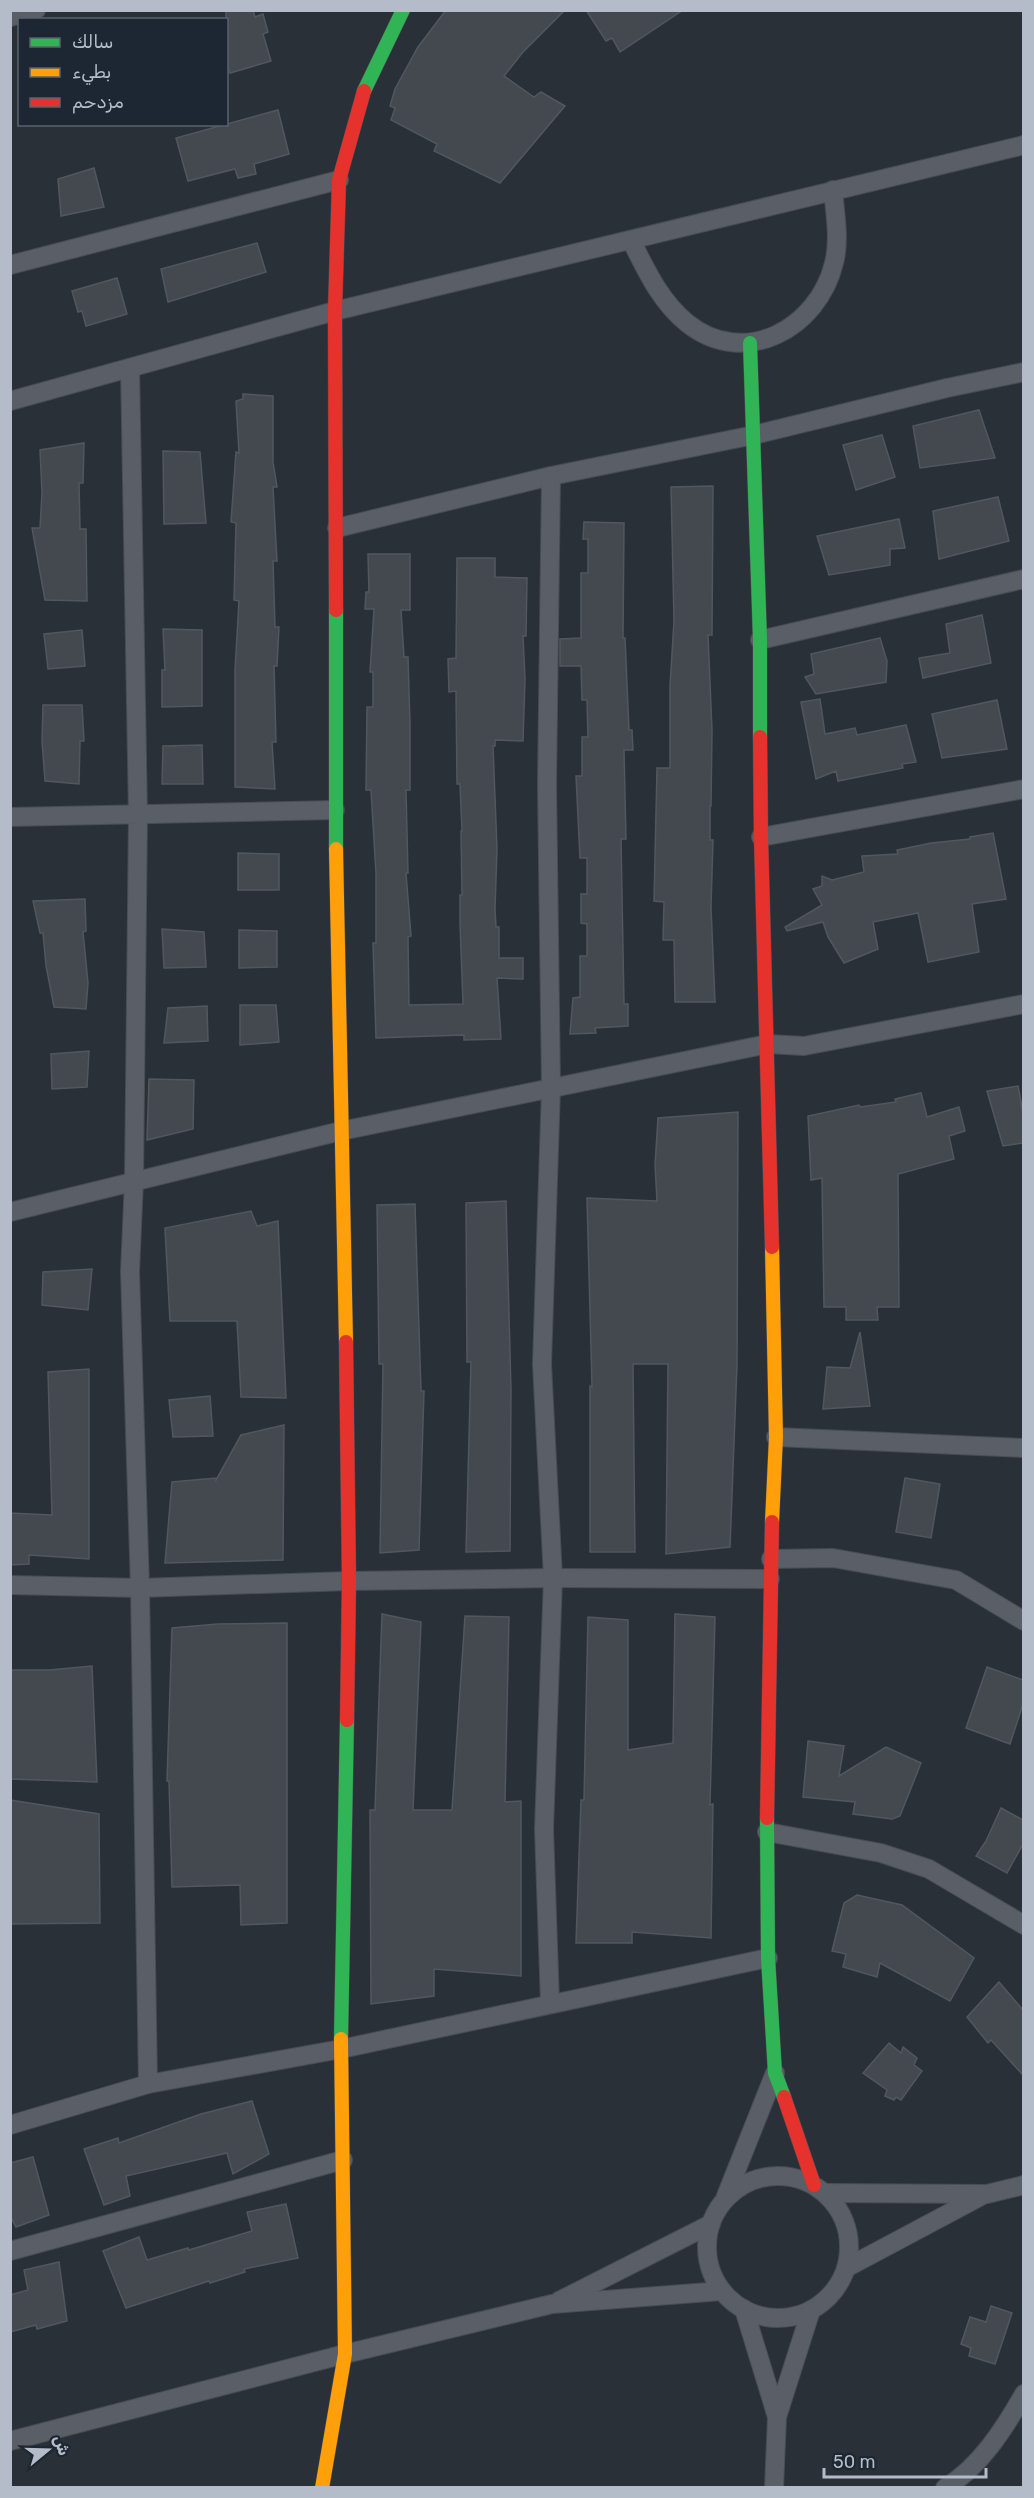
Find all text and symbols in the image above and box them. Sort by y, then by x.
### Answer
legend [18,18,228,126]
text: سالك [72,31,113,53]
text: بطيء [72,61,111,85]
text: مزدحم [72,91,124,114]
north arrow [18,2420,78,2480]
text: ش [49,2433,74,2458]
scale bar [824,2441,986,2479]
text: 50 m [833,2451,876,2473]

